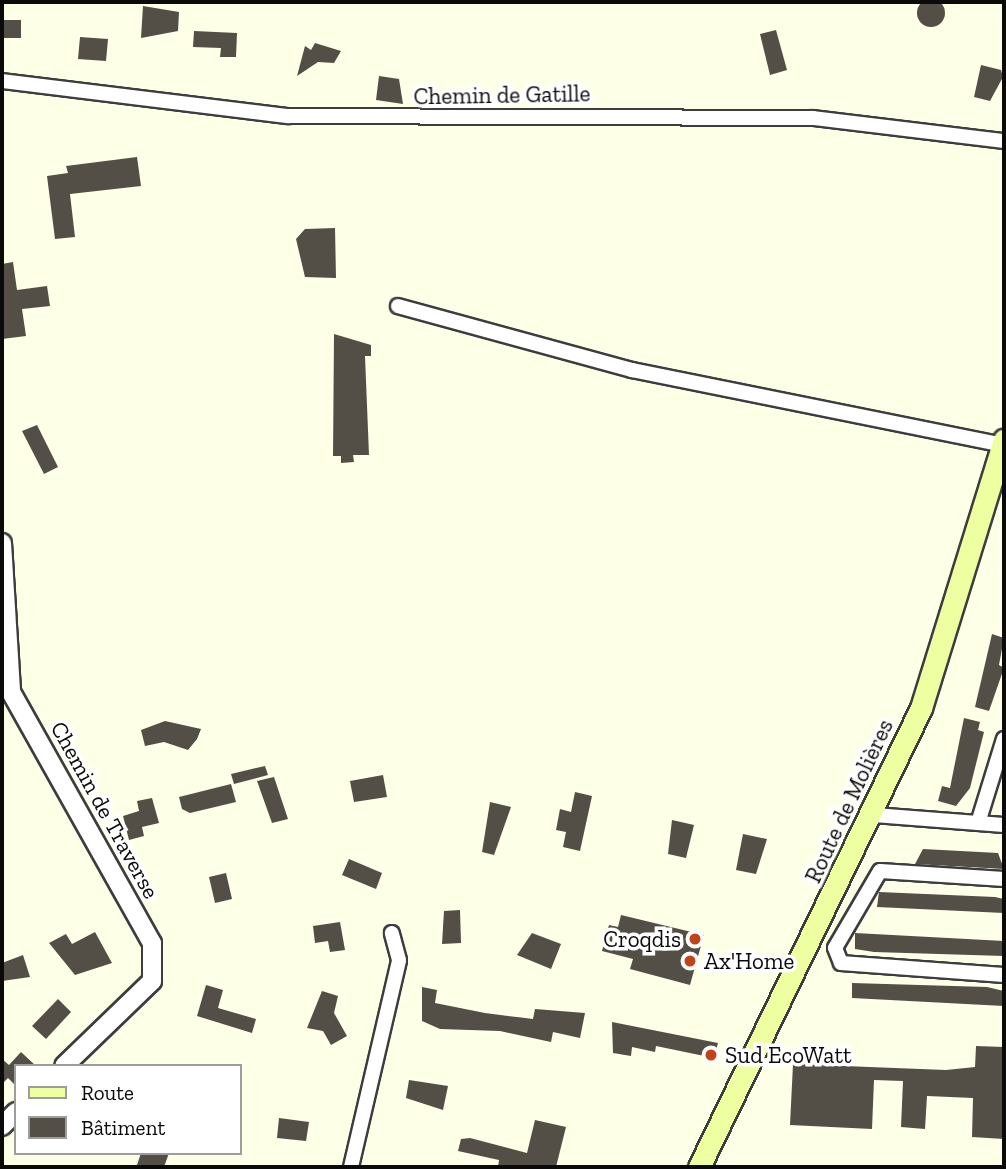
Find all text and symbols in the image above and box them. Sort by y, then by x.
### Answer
street label: Chemin de Gatille [413,80,591,110]
street label: Route de Molières [799,715,899,887]
street label: Chemin de Traverse [45,716,165,904]
place label: Croqdis [603,925,681,953]
marker: Croqdis [687,931,703,947]
place label: Ax'Home [704,947,794,975]
marker: Ax'Home [682,953,698,969]
place label: Sud EcoWatt [725,1041,851,1069]
marker: Sud EcoWatt [703,1047,719,1063]
legend [14,1064,242,1155]
text: Route [81,1080,134,1105]
text: Bâtiment [81,1115,165,1140]

